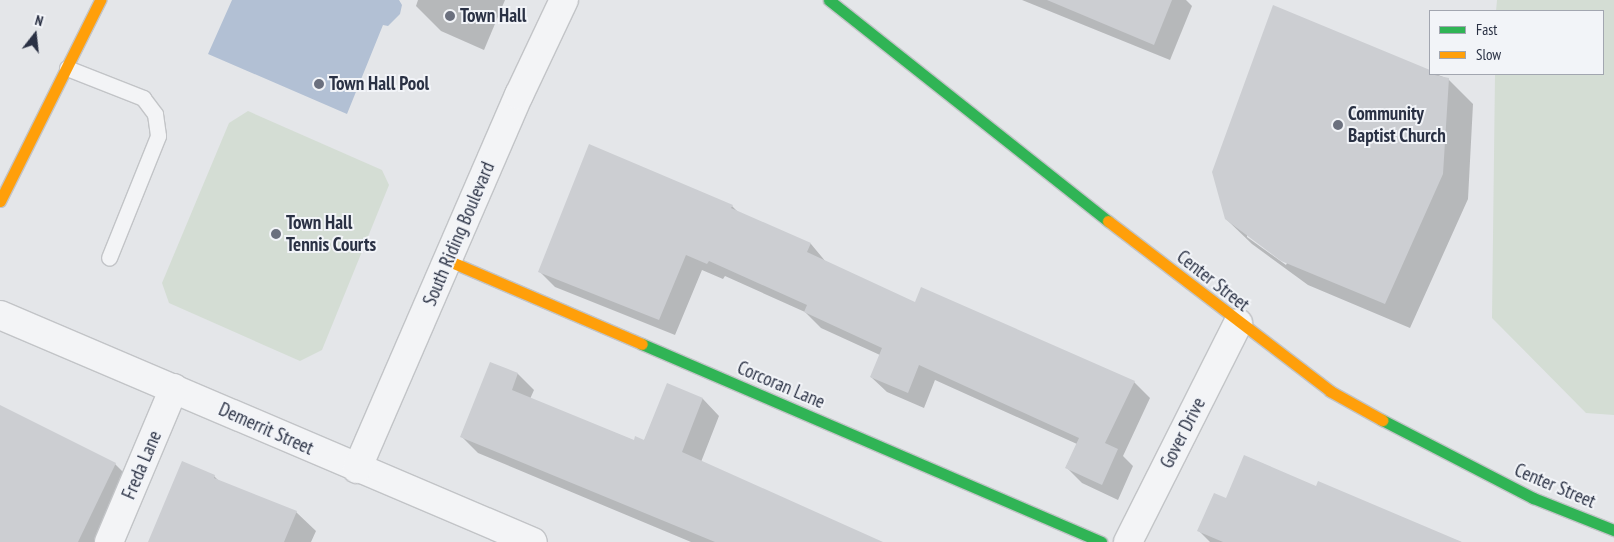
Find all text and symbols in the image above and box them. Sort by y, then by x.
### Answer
place label: Town Hall [460,5,526,27]
north arrow [10,10,60,60]
marker: Town Hall [444,10,456,22]
legend [1429,10,1604,75]
text: N [33,11,45,30]
text: Fast [1476,20,1497,39]
text: Slow [1476,45,1501,64]
place label: Town Hall Pool [329,73,429,95]
marker: Town Hall Pool [313,78,325,90]
place label: Community Baptist Church [1348,103,1446,147]
marker: Community Baptist Church [1332,119,1344,131]
street label: South Riding Boulevard [418,159,500,309]
place label: Town Hall Tennis Courts [286,212,376,256]
marker: Town Hall Tennis Courts [270,228,282,240]
street label: Center Street [1172,246,1254,316]
street label: Corcoran Lane [734,356,828,414]
street label: Gover Drive [1156,394,1210,472]
street label: Demerrit Street [215,398,317,460]
street label: Freda Lane [117,427,167,503]
street label: Center Street [1511,459,1599,513]

